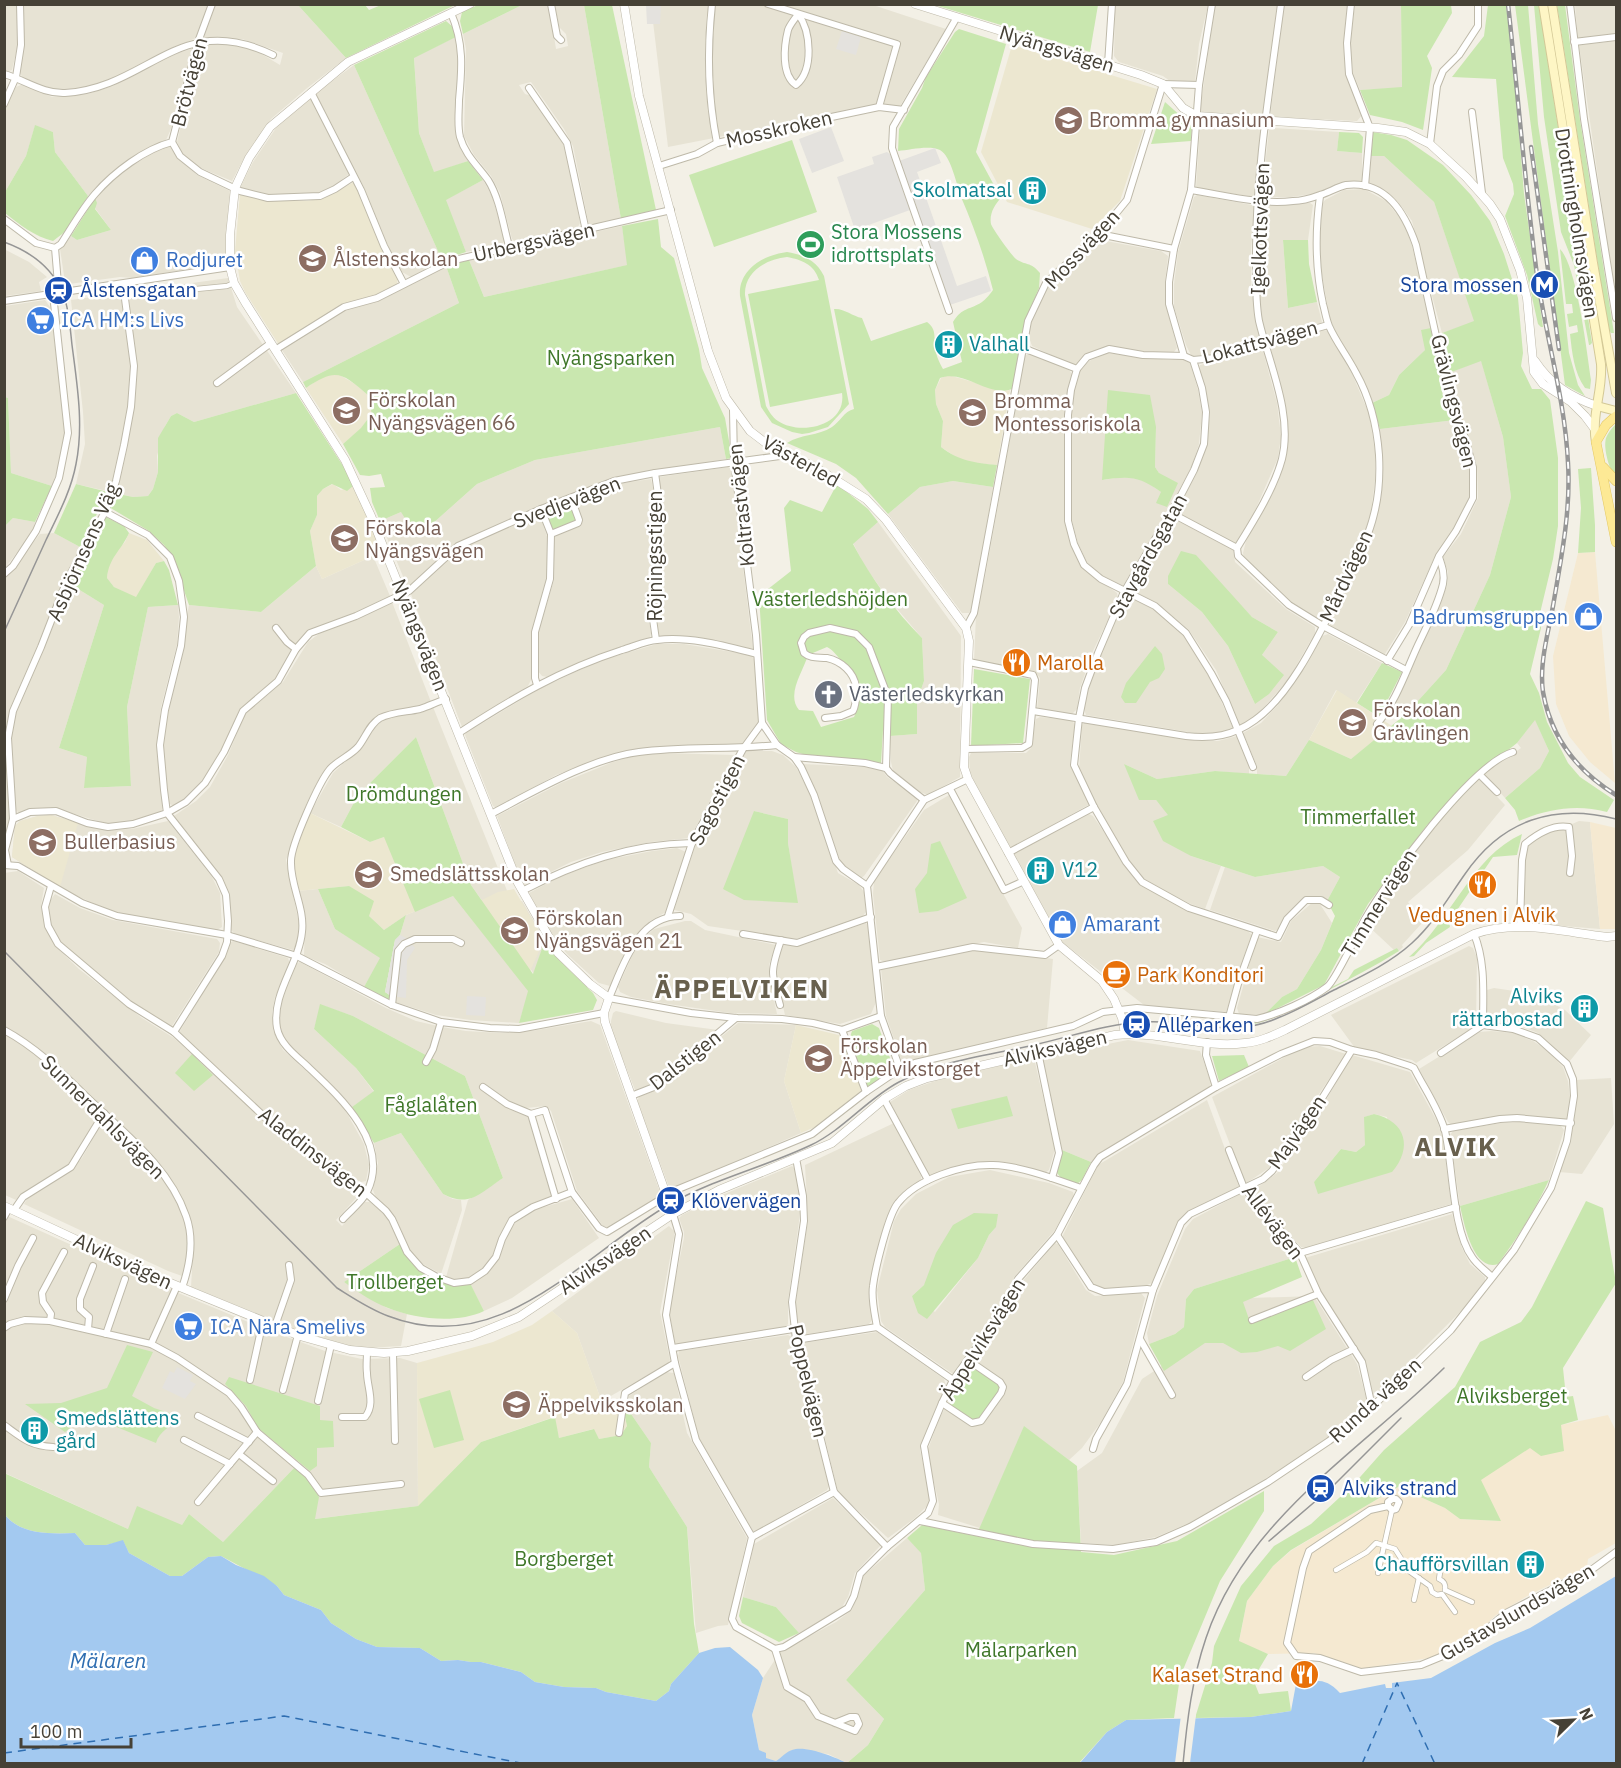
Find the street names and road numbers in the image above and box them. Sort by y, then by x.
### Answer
street label: Nyängsvägen [996,18,1118,79]
street label: Brötvägen [164,34,213,130]
street label: Mosskroken [723,103,835,154]
street label: Drottningholmsvägen [1549,126,1606,320]
street label: Igelkottsvägen [1244,162,1275,296]
street label: Mossvägen [1038,203,1125,294]
street label: Urbergsvägen [471,215,597,268]
street label: Lokattsvägen [1199,313,1321,370]
street label: Grävlingsvägen [1425,331,1484,470]
street label: Västerled [757,428,845,493]
street label: Koltrastvägen [721,442,760,568]
street label: Svedjevägen [509,469,624,534]
street label: Asbjörnsens Väg [40,478,125,625]
street label: Stavgårdsgatan [1102,489,1193,623]
street label: Röjningsstigen [641,491,668,622]
street label: Mårdvägen [1312,525,1379,626]
street label: Nyängsvägen [386,575,455,695]
street label: Sagostigen [682,750,751,850]
street label: Timmervägen [1335,843,1423,962]
street label: Alviksvägen [1000,1022,1109,1073]
street label: Dalstigen [643,1023,726,1096]
street label: Sunnerdahlsvägen [35,1049,171,1185]
street label: Majvägen [1261,1089,1332,1174]
street label: Aladdinsvägen [253,1101,373,1203]
street label: Allévägen [1236,1179,1311,1265]
street label: Alviksvägen [553,1219,656,1300]
street label: Alviksvägen [70,1226,177,1295]
street label: Äppelviksvägen [934,1272,1031,1405]
street label: Poppelvägen [782,1322,835,1440]
street label: Runda vägen [1323,1351,1427,1448]
street label: Gustavslundsvägen [1435,1556,1599,1667]

